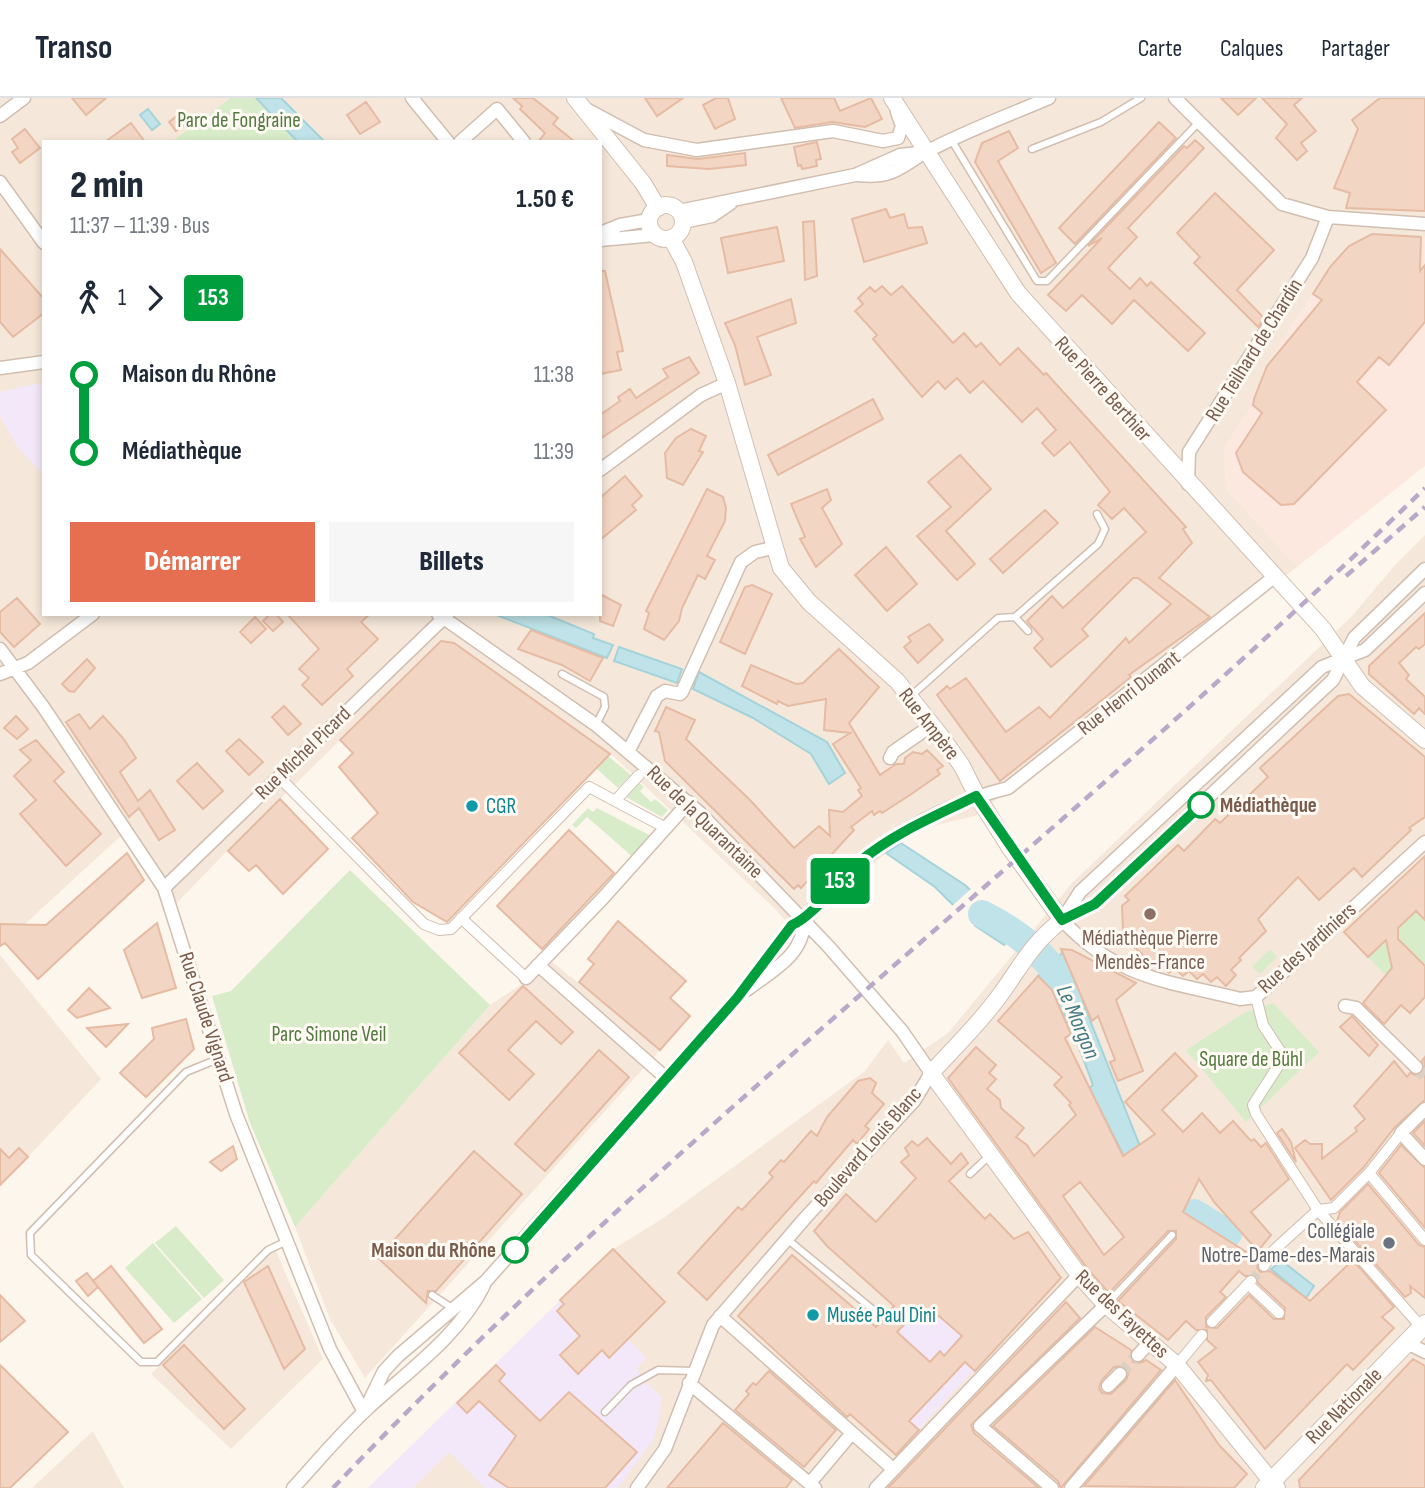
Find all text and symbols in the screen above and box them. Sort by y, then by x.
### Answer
text: Transo [35,28,113,68]
text: Carte [1138,34,1182,63]
text: Calques [1220,34,1283,63]
text: Partager [1321,34,1390,63]
park label: Parc de Fongraine [177,108,301,133]
text: 2 min [70,163,144,208]
text: 1.50 € [516,184,574,215]
text: 11:37 – 11:39 · Bus [70,212,210,240]
street label: Rue Teilhard de Chardin [1200,274,1308,426]
icon: walk [70,279,108,317]
icon: forward [136,279,174,317]
text: 153 [198,283,229,312]
text: 1 [118,284,126,312]
street label: Rue Pierre Berthier [1049,331,1157,447]
text: Maison du Rhône [122,359,276,390]
text: 11:38 [534,361,574,389]
text: Médiathèque [122,436,242,467]
text: 11:39 [534,438,574,466]
button: Démarrer [70,522,315,602]
button: Billets [329,522,574,602]
street label: Rue Henri Dunant [1073,645,1185,741]
street label: Rue Ampère [893,683,965,765]
street label: Rue Michel Picard [250,701,356,805]
street label: Rue de la Quarantaine [642,760,768,884]
marker: Médiathèque [1188,792,1214,818]
place label: Médiathèque [1220,793,1317,818]
place label: CGR [486,794,517,819]
marker: CGR [464,798,480,814]
line badge: 153 [800,858,880,904]
text: 153 [825,866,855,895]
street label: Rue des Jardiniers [1253,897,1361,999]
marker: Médiathèque Pierre Mendès-France [1142,906,1158,922]
place label: Médiathèque Pierre Mendès-France [1082,926,1218,975]
street label: Rue Claude Vignard [173,949,239,1085]
water label: Le Morgon [1050,981,1106,1064]
park label: Parc Simone Veil [271,1022,387,1047]
park label: Square de Bühl [1199,1047,1303,1072]
street label: Boulevard Louis Blanc [809,1082,927,1212]
place label: Collégiale Notre-Dame-des-Marais [1201,1219,1375,1268]
marker: Collégiale Notre-Dame-des-Marais [1381,1235,1397,1251]
marker: Maison du Rhône [502,1237,528,1263]
place label: Maison du Rhône [371,1238,496,1263]
street label: Rue des Fayettes [1070,1264,1174,1364]
place label: Musée Paul Dini [827,1303,936,1328]
marker: Musée Paul Dini [805,1307,821,1323]
street label: Rue Nationale [1301,1363,1387,1449]

